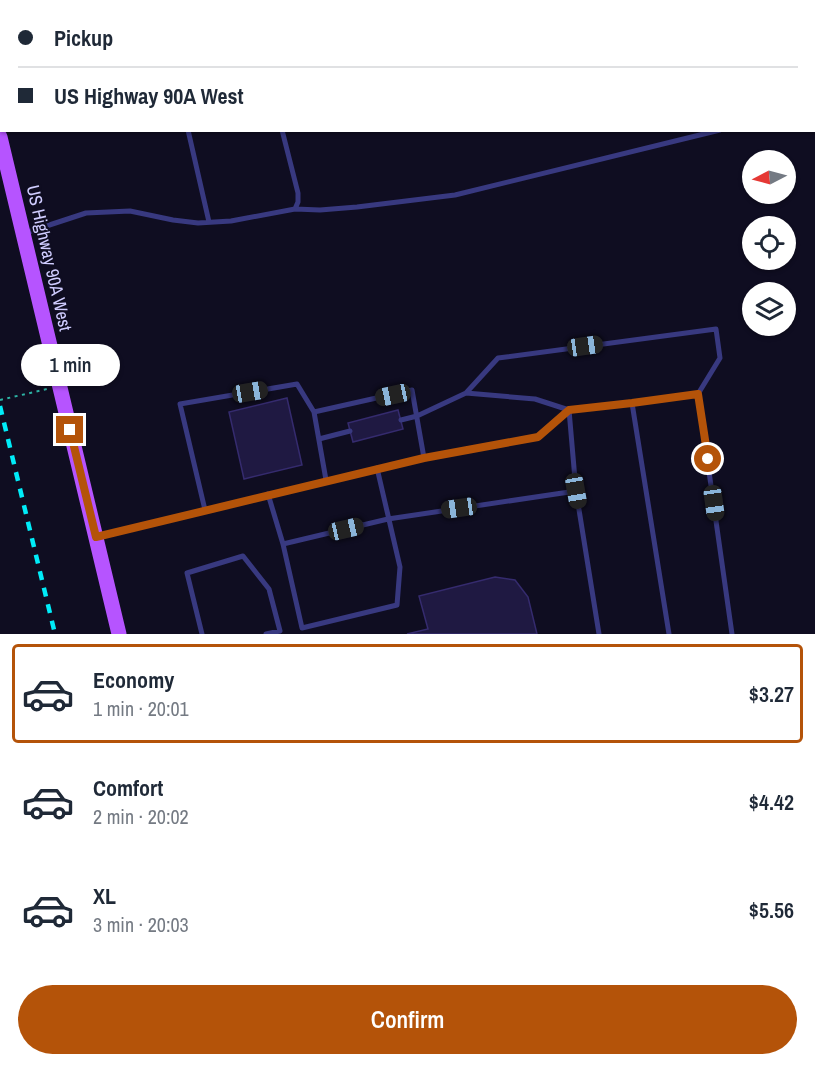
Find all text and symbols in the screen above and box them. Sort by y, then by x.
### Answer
text: Pickup [54,23,113,53]
text: US Highway 90A West [54,81,244,111]
north arrow [742,150,796,204]
map controls [742,150,796,336]
street label: US Highway 90A West [21,182,78,333]
button: locate [742,216,796,270]
button: layers [742,282,796,336]
car [566,335,604,357]
callout: 1 min [20,343,119,385]
text: 1 min [49,351,92,378]
car [231,380,269,404]
car [374,382,412,408]
route end [56,416,83,443]
route start [694,445,721,472]
car [564,472,588,510]
car [703,484,725,522]
car [440,497,478,519]
car [326,516,366,542]
text: Economy [93,665,174,695]
icon: car [21,667,75,721]
text: $3.27 [749,679,794,709]
text: 1 min · 20:01 [93,695,189,722]
text: Comfort [93,773,163,803]
icon: car [21,775,75,829]
text: $4.42 [749,787,794,817]
text: 2 min · 20:02 [93,803,189,830]
text: XL [93,881,116,911]
icon: car [21,883,75,937]
text: $5.56 [749,895,794,925]
text: 3 min · 20:03 [93,911,189,938]
button: Confirm [18,985,797,1054]

